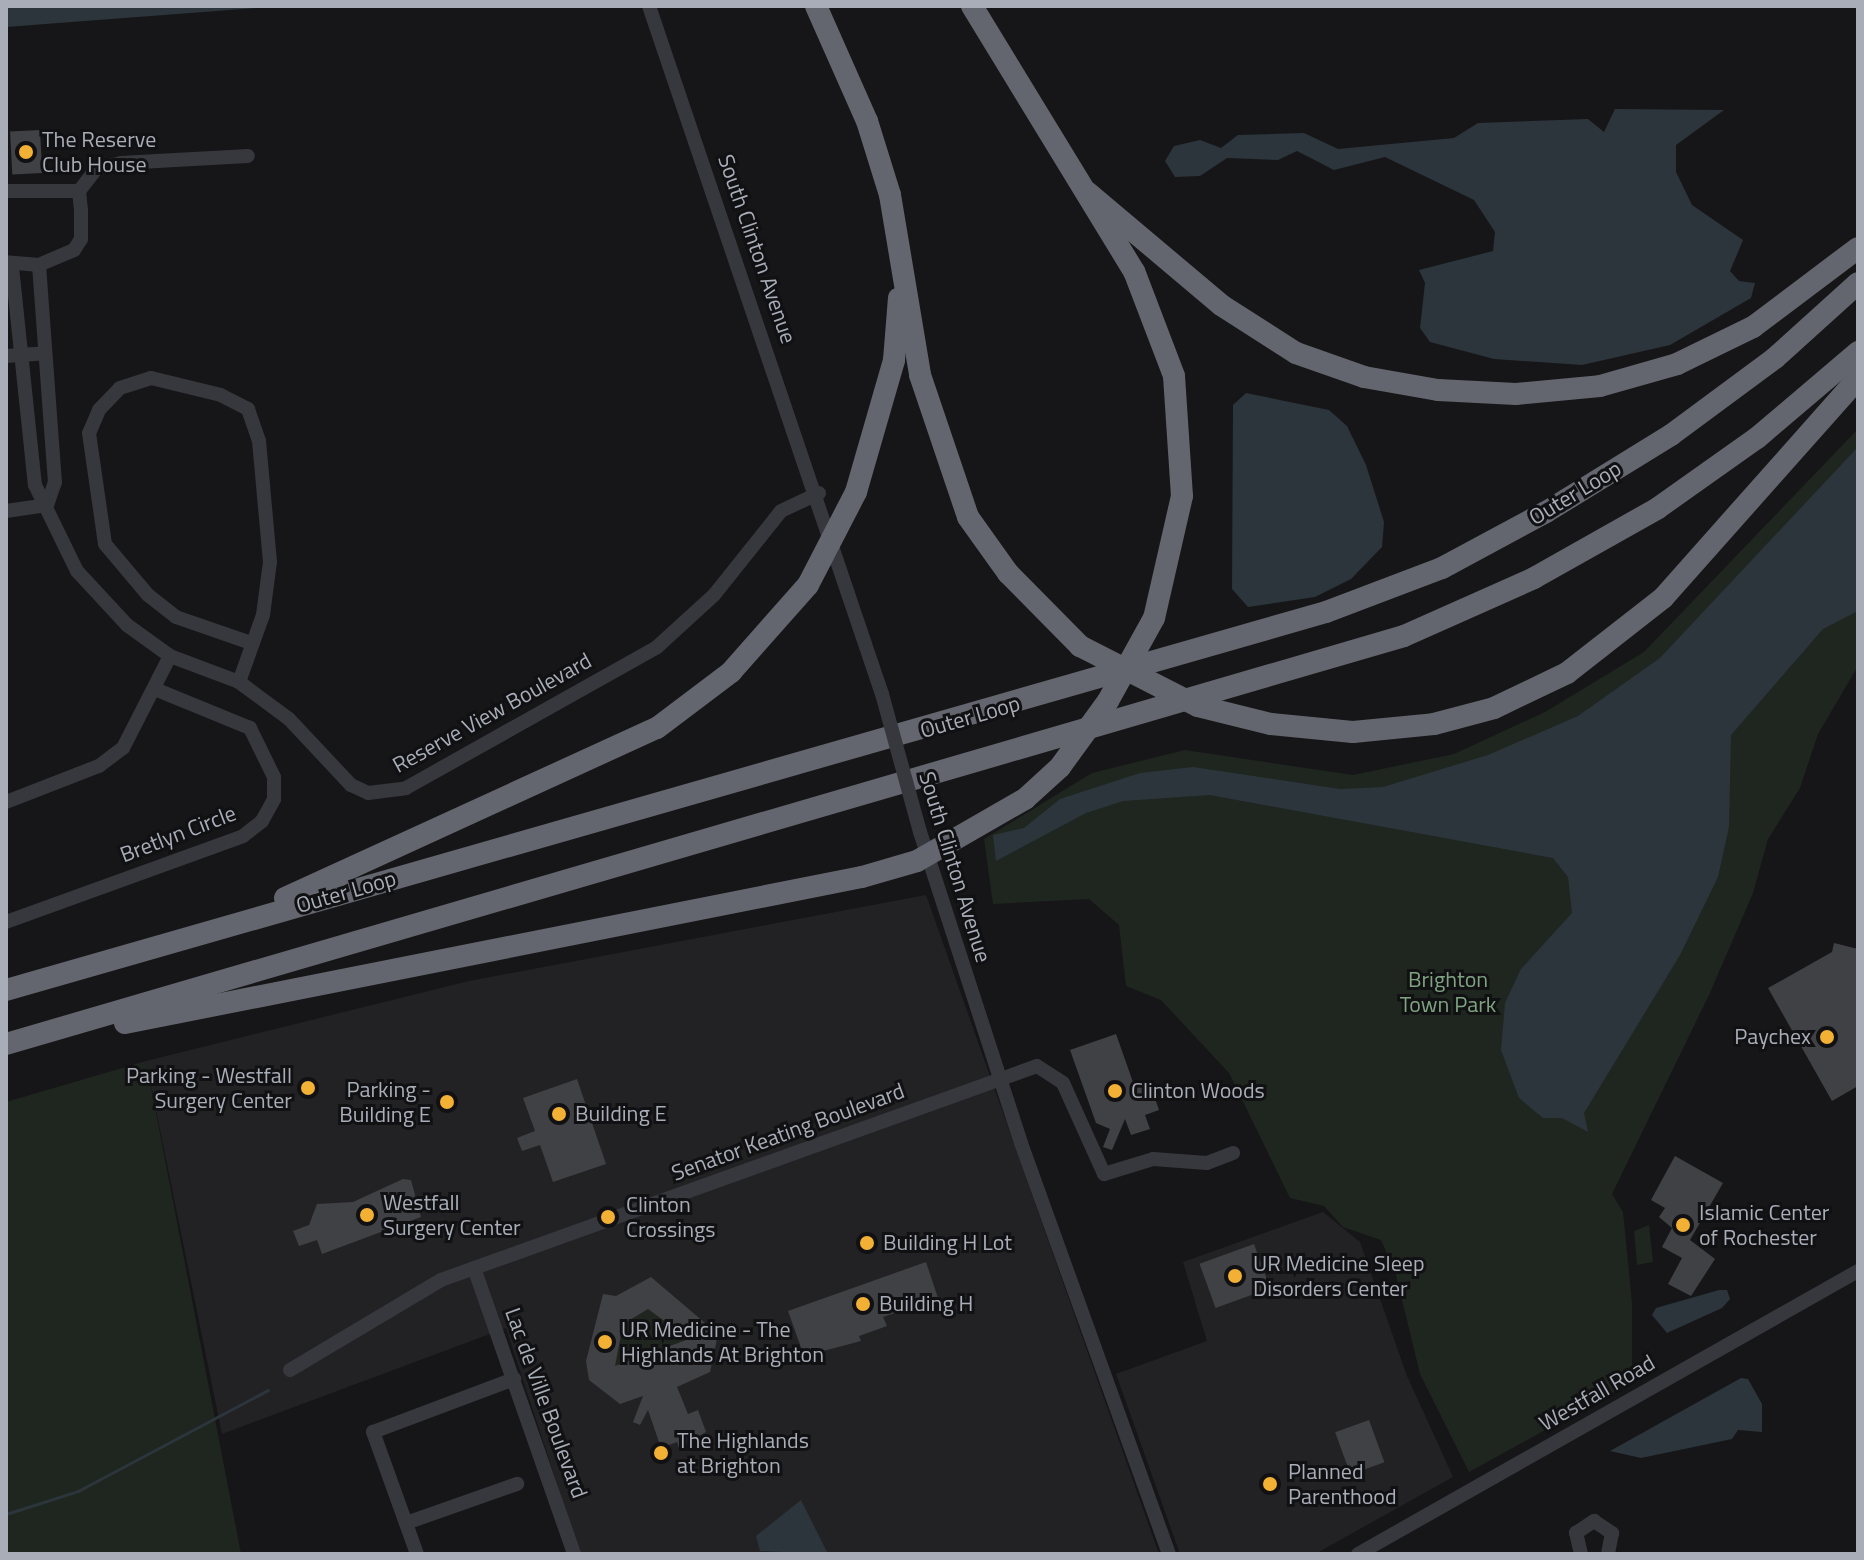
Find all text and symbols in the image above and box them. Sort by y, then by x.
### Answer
place label: The Reserve Club House [42,126,156,178]
marker: The Reserve Club House [17,143,35,161]
street label: South Clinton Avenue [712,151,802,347]
street label: Outer Loop [1524,455,1626,531]
street label: Reserve View Boulevard [388,647,596,779]
street label: Outer Loop [917,690,1023,744]
street label: South Clinton Avenue [913,768,997,966]
street label: Bretlyn Circle [116,800,240,868]
street label: Outer Loop [293,865,399,919]
park label: Brighton Town Park [1400,966,1496,1018]
place label: Paychex [1734,1024,1811,1050]
marker: Paychex [1818,1028,1836,1046]
place label: Parking - Westfall Surgery Center [126,1062,292,1114]
place label: Parking - Building E [339,1076,431,1128]
street label: Senator Keating Boulevard [668,1078,908,1186]
place label: Clinton Woods [1131,1078,1265,1104]
marker: Parking - Westfall Surgery Center [299,1079,317,1097]
marker: Clinton Woods [1106,1082,1124,1100]
marker: Parking - Building E [438,1093,456,1111]
place label: Building E [575,1101,667,1127]
marker: Building E [550,1105,568,1123]
place label: Westfall Surgery Center [383,1189,521,1240]
place label: Clinton Crossings [626,1191,716,1242]
place label: Islamic Center of Rochester [1699,1199,1829,1250]
marker: Westfall Surgery Center [358,1206,376,1224]
marker: Clinton Crossings [597,1206,619,1228]
marker: Islamic Center of Rochester [1674,1216,1692,1234]
place label: Building H Lot [883,1230,1012,1256]
marker: Building H Lot [858,1234,876,1252]
place label: UR Medicine Sleep Disorders Center [1253,1250,1424,1302]
marker: UR Medicine Sleep Disorders Center [1224,1265,1246,1287]
place label: Building H [879,1291,973,1317]
marker: Building H [854,1295,872,1313]
street label: Lac de Ville Boulevard [499,1304,593,1502]
place label: UR Medicine - The Highlands At Brighton [621,1316,824,1368]
marker: UR Medicine - The Highlands At Brighton [596,1333,614,1351]
street label: Westfall Road [1535,1349,1659,1437]
place label: The Highlands at Brighton [677,1427,809,1478]
marker: The Highlands at Brighton [652,1444,670,1462]
place label: Planned Parenthood [1288,1458,1397,1510]
marker: Planned Parenthood [1259,1473,1281,1495]

